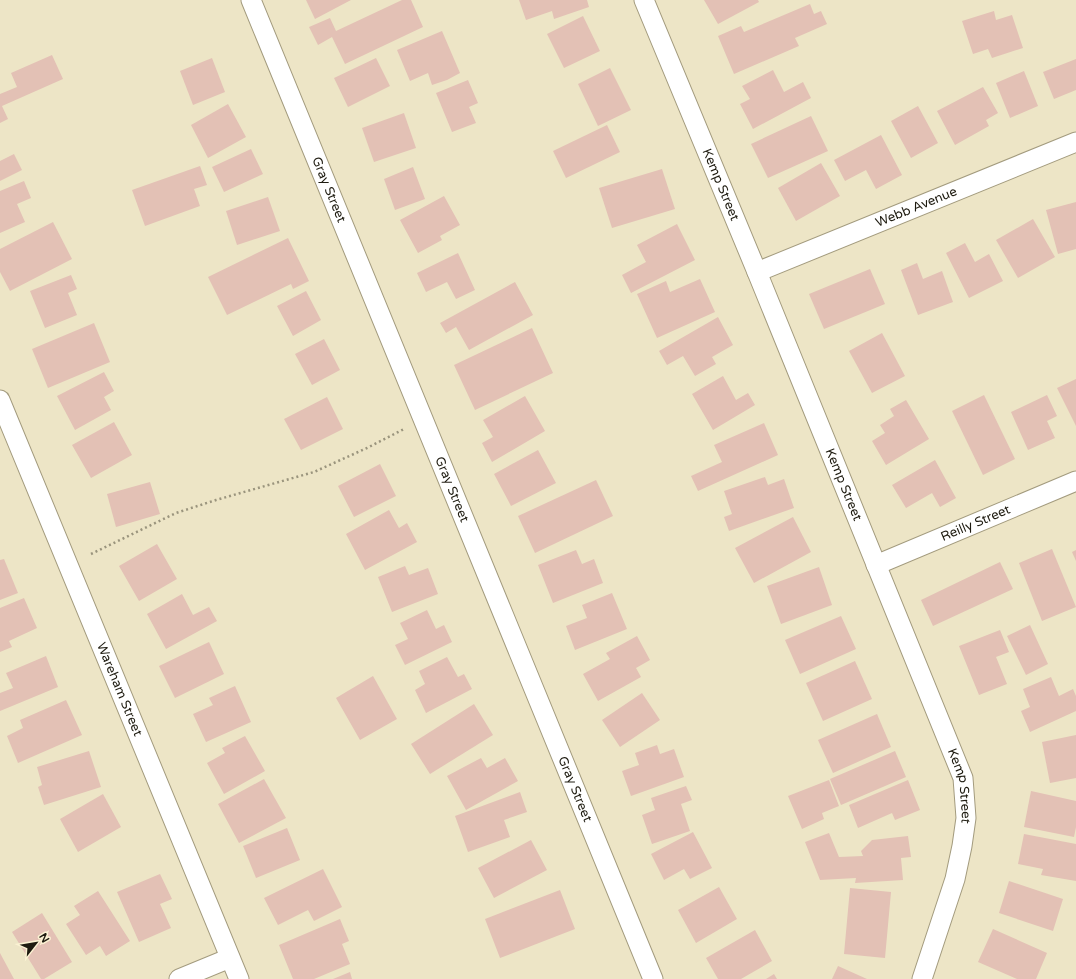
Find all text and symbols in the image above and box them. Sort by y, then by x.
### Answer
street label: Kemp Street [699,146,743,223]
street label: Gray Street [308,154,349,225]
street label: Webb Avenue [873,183,959,231]
street label: Kemp Street [822,446,865,523]
street label: Gray Street [431,454,473,525]
street label: Reilly Street [938,501,1013,545]
street label: Wareham Street [93,640,146,739]
street label: Kemp Street [944,746,974,825]
street label: Gray Street [554,754,596,824]
north arrow [16,923,56,963]
text: N [36,931,52,945]

